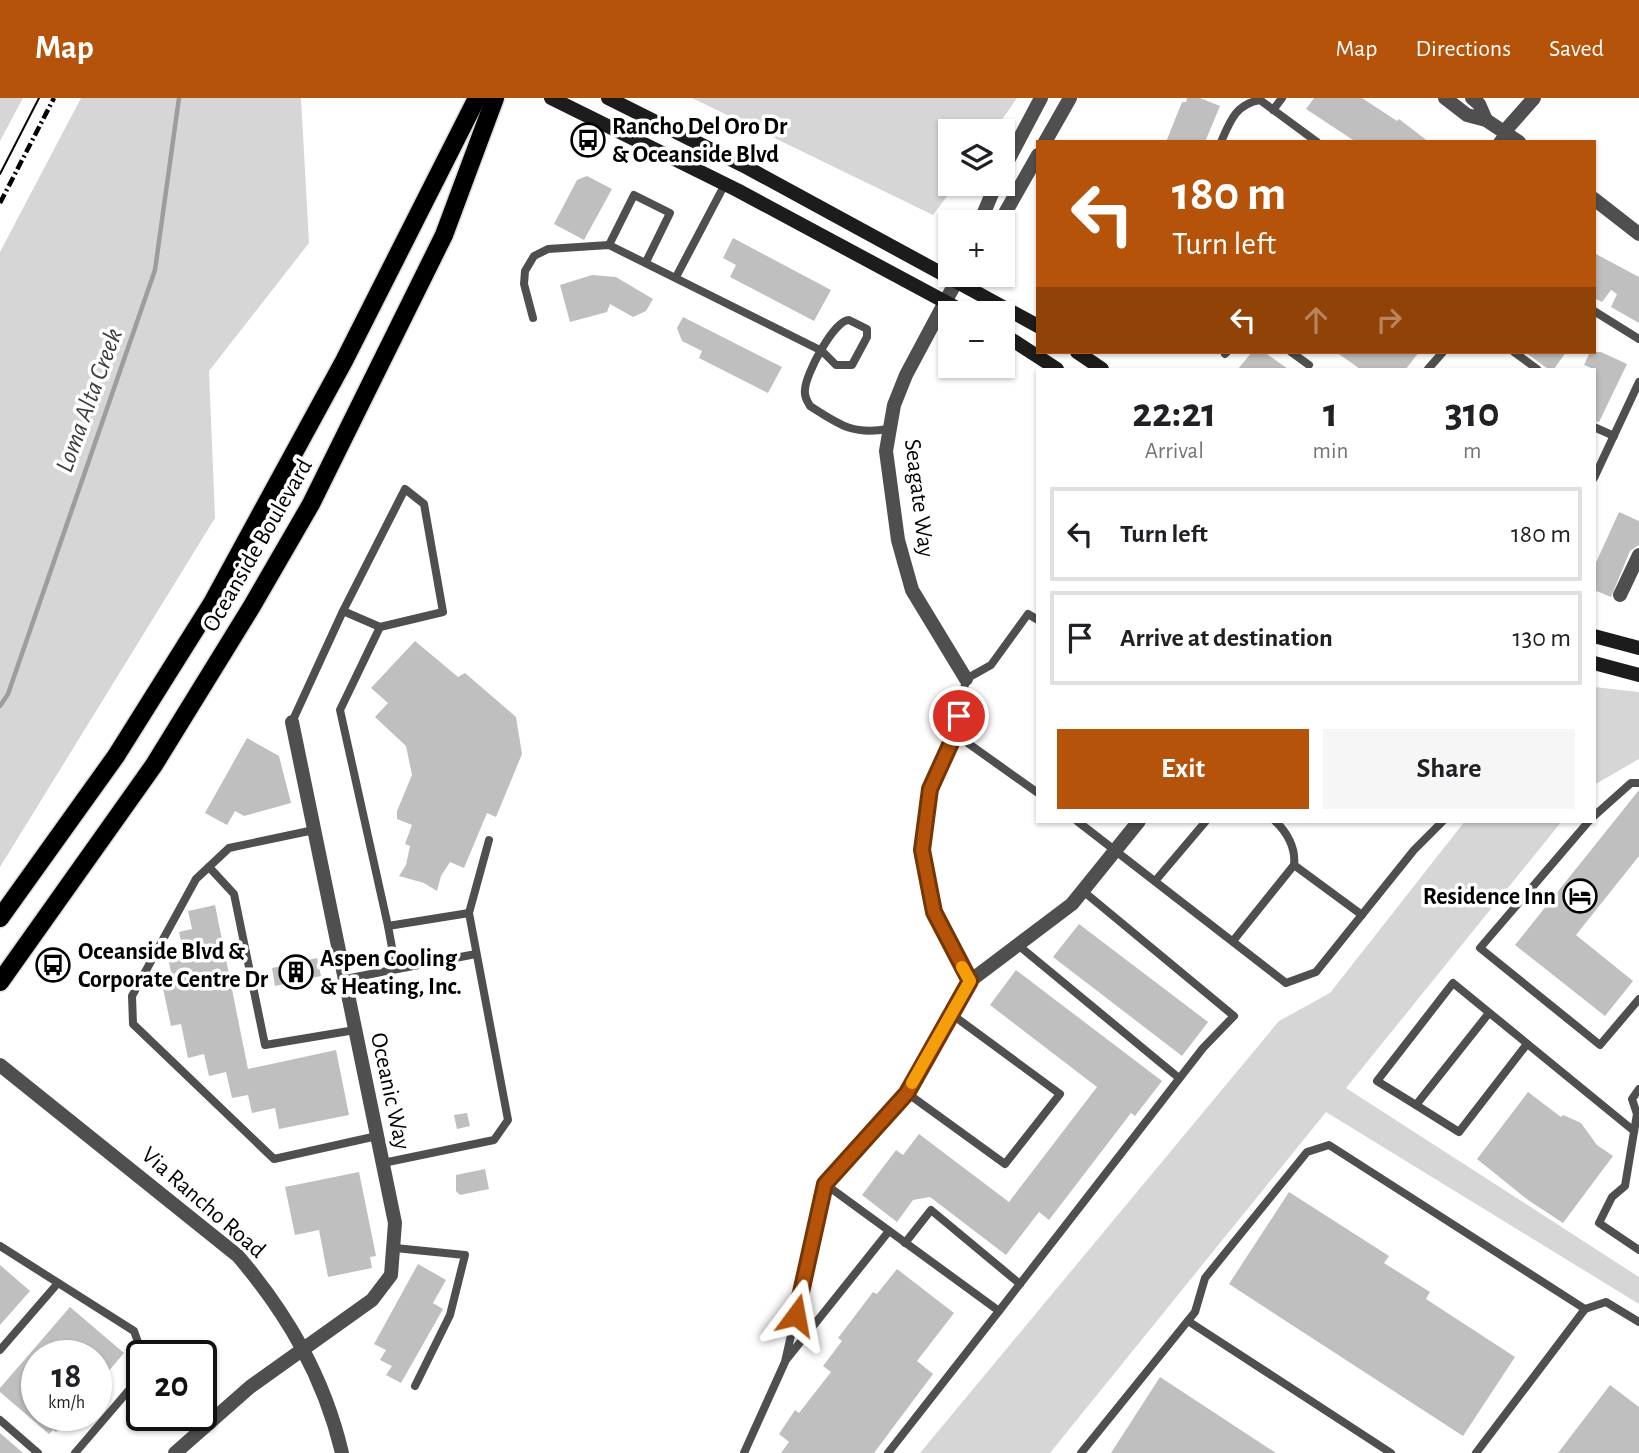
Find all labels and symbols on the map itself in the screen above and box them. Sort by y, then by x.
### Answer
place label: Rancho Del Oro Dr & Oceanside Blvd [612,115,788,167]
bus stop icon: Rancho Del Oro Dr & Oceanside Blvd [569,121,607,159]
water label: Loma Alta Creek [51,325,127,476]
street label: Seagate Way [900,438,938,559]
street label: Oceanside Boulevard [199,455,317,636]
pin [929,686,989,746]
hotel icon: Residence Inn [1561,877,1599,915]
place label: Residence Inn [1423,885,1556,909]
place label: Oceanside Blvd & Corporate Centre Dr [78,940,269,992]
bus stop icon: Oceanside Blvd & Corporate Centre Dr [34,946,72,984]
place label: Aspen Cooling & Heating, Inc. [320,947,462,999]
building icon: Aspen Cooling & Heating, Inc. [277,953,315,991]
street label: Oceanic Way [366,1031,414,1152]
street label: Via Rancho Road [137,1143,270,1263]
position arrow [759,1278,833,1352]
speed limit sign: 20 [126,1340,217,1431]

